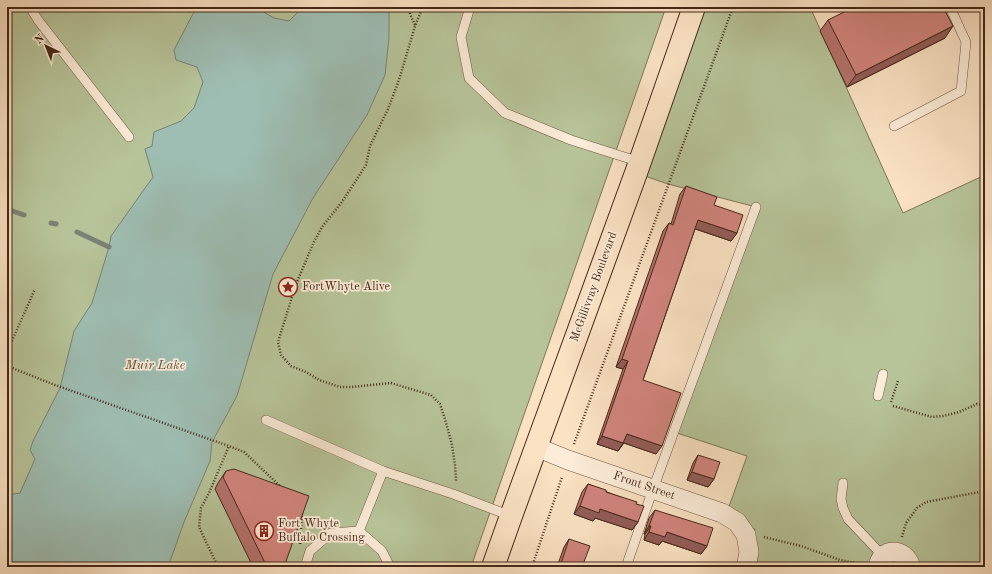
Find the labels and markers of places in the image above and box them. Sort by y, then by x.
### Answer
place icon: FortWhyte Alive [277,276,299,298]
place label: FortWhyte Alive [302,281,391,293]
place label: Fort Whyte Buffalo Crossing [278,518,365,544]
building icon: Fort Whyte Buffalo Crossing [253,520,275,542]

